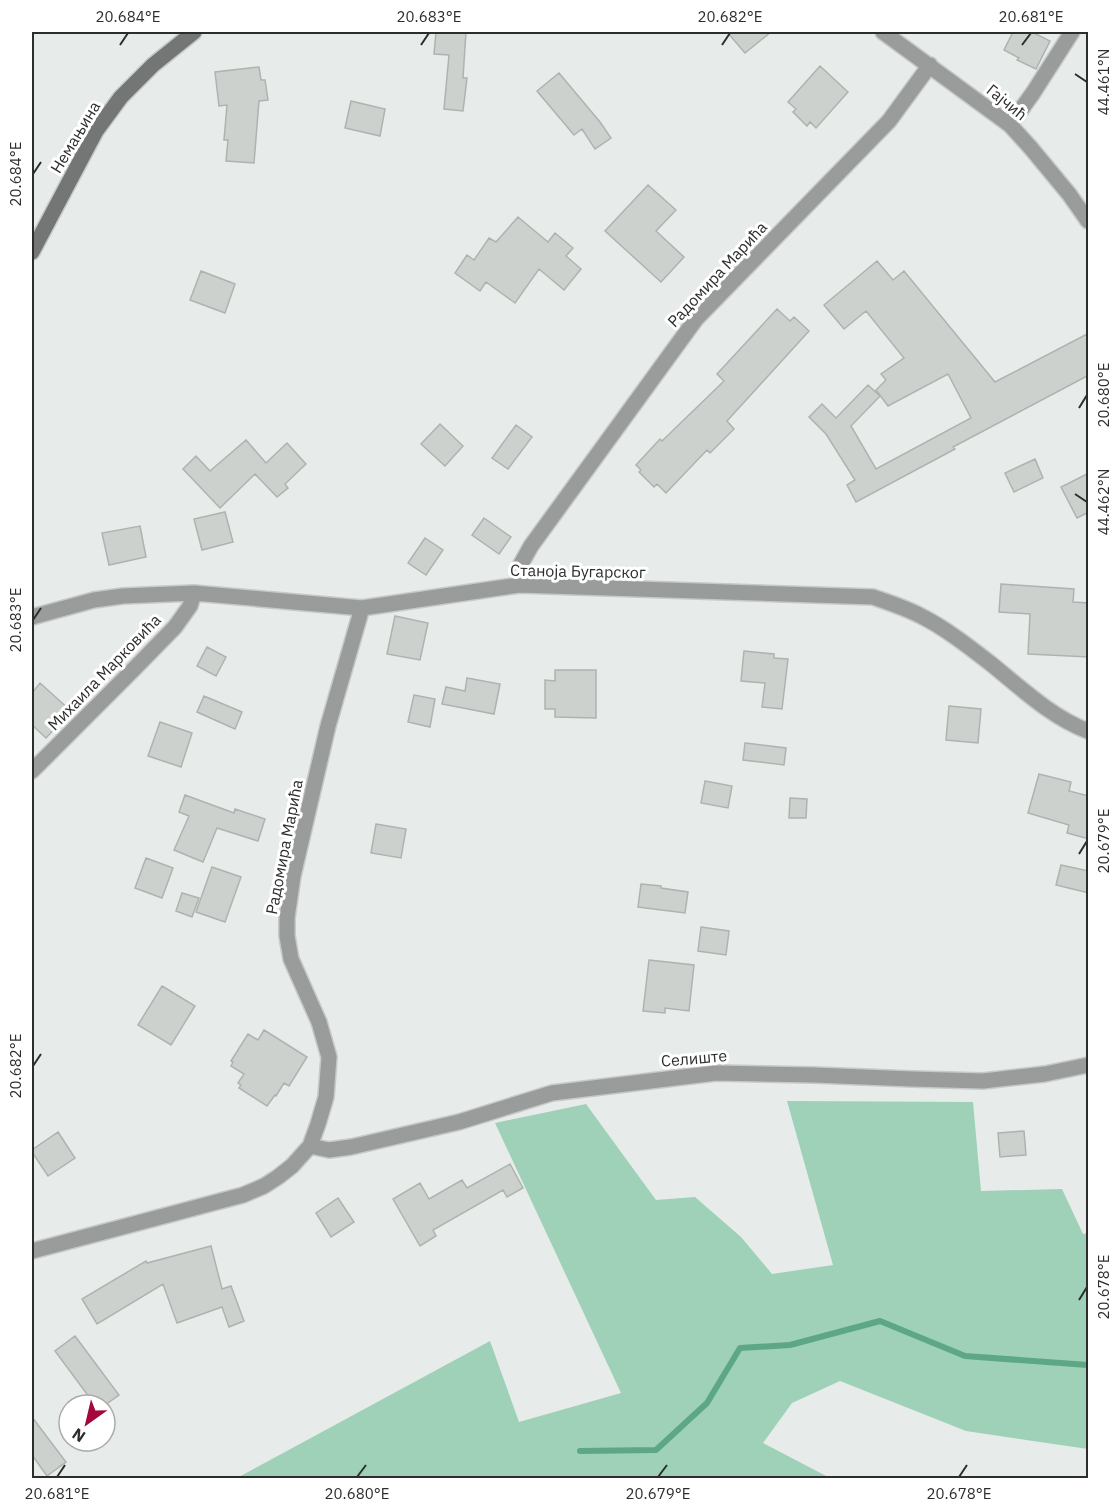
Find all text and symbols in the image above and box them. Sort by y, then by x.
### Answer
text: 20.684°E [96,7,160,26]
text: 20.683°E [397,7,461,26]
text: 20.682°E [698,7,762,26]
text: 20.681°E [999,7,1063,26]
text: 44.461°N [1094,49,1113,115]
street label: Гајчић [983,80,1031,124]
street label: Немањина [46,97,105,177]
text: 20.684°E [6,142,25,206]
street label: Радомира Марића [663,217,771,331]
text: 20.680°E [1094,363,1113,427]
text: 44.462°N [1094,469,1113,535]
street label: Станоја Бугарског [510,560,646,582]
text: 20.683°E [6,588,25,652]
street label: Михаила Марковића [43,609,165,734]
street label: Радомира Марића [261,777,307,916]
text: 20.679°E [1094,809,1113,873]
text: 20.682°E [6,1034,25,1098]
street label: Селиште [660,1045,728,1071]
text: 20.678°E [1094,1255,1113,1319]
north arrow [57,1393,117,1453]
text: N [68,1424,89,1447]
text: 20.681°E [25,1484,89,1503]
text: 20.680°E [325,1484,389,1503]
text: 20.679°E [626,1484,690,1503]
text: 20.678°E [927,1484,991,1503]

